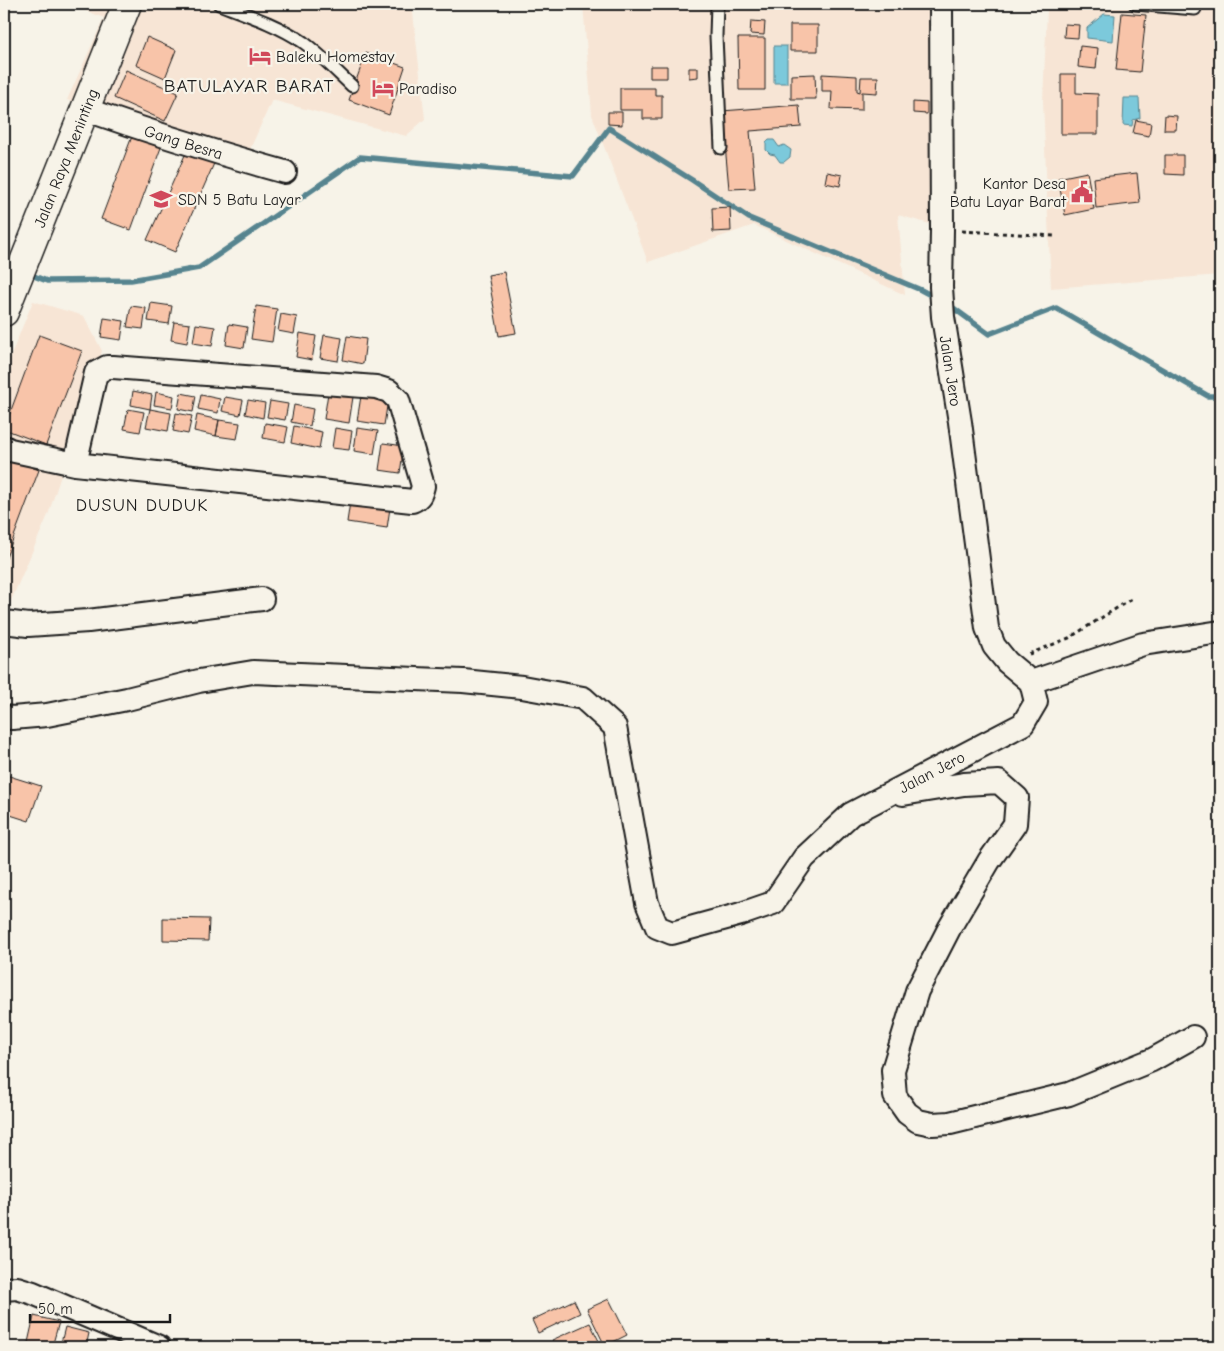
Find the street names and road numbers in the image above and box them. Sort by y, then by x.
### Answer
street label: Jalan Raya Meninting [31,86,102,230]
street label: Gang Besra [142,122,225,163]
street label: Jalan Jero [936,334,964,408]
street label: Jalan Jero [896,748,968,797]

